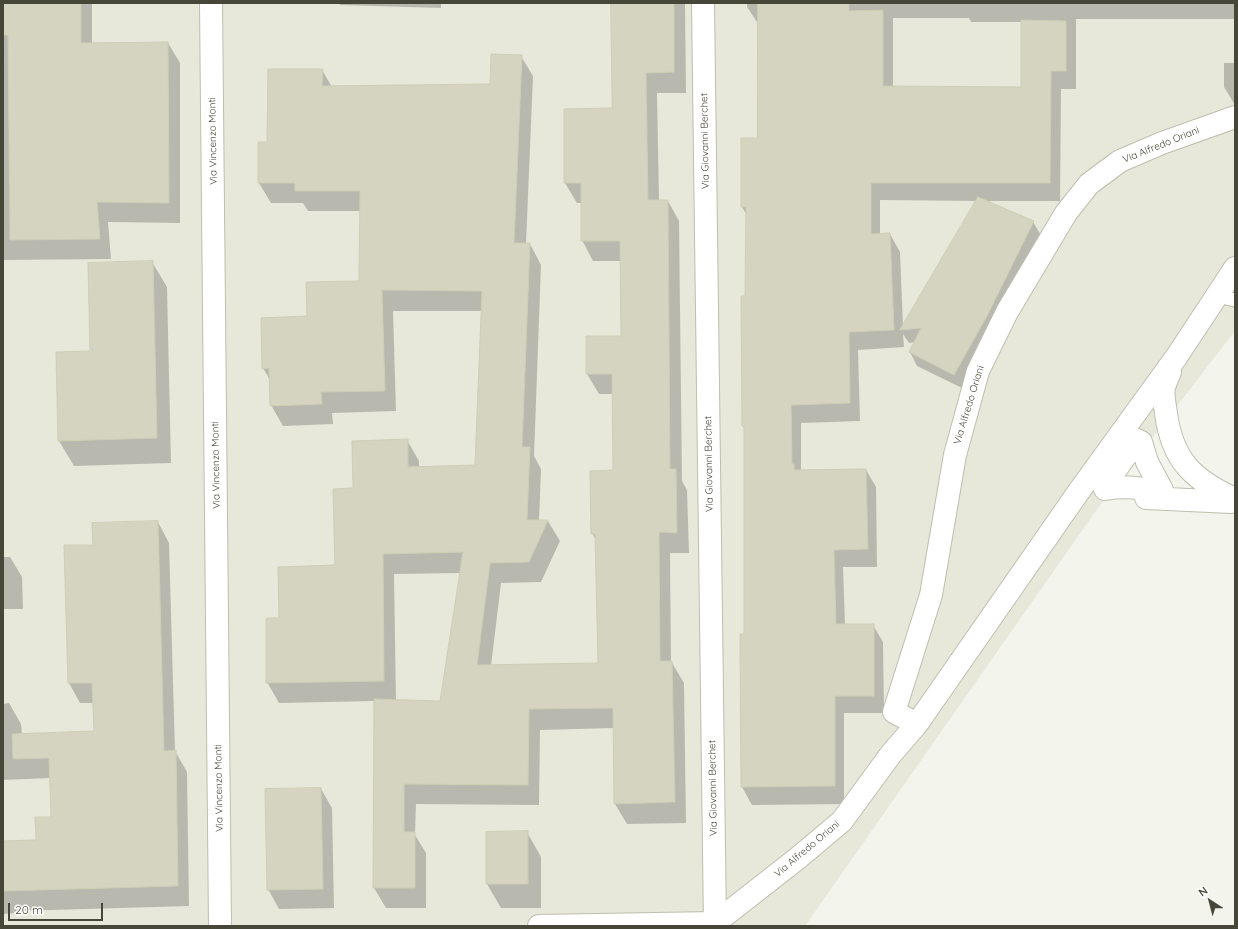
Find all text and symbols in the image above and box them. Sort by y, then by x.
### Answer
street label: Via Giovanni Berchet [698,93,712,189]
street label: Via Vincenzo Monti [206,97,220,185]
street label: Via Alfredo Oriani [1121,124,1201,166]
street label: Via Alfredo Oriani [951,364,987,446]
street label: Via Giovanni Berchet [702,416,716,512]
street label: Via Vincenzo Monti [209,421,223,509]
street label: Via Giovanni Berchet [706,740,720,836]
street label: Via Vincenzo Monti [212,744,226,832]
street label: Via Alfredo Oriani [772,818,842,880]
north arrow [1190,881,1230,921]
text: N [1196,883,1210,899]
scale bar [10,895,105,921]
text: 20 m [15,902,43,917]

